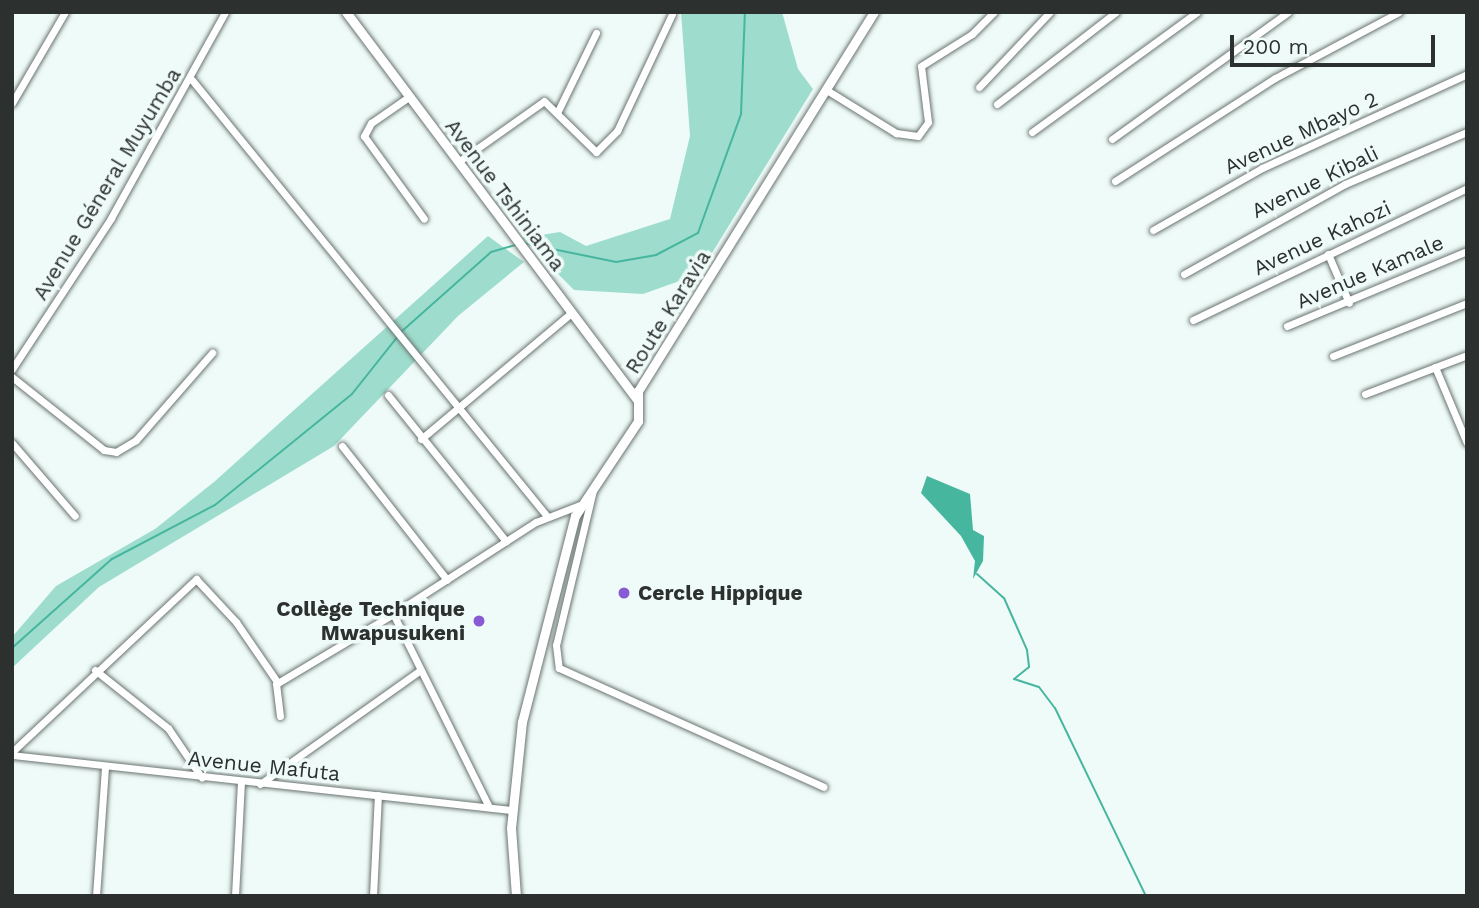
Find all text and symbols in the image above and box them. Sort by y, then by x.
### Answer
scale bar [1234,21,1439,65]
text: 200 m [1243,34,1309,59]
street label: Avenue Géneral Muyumba [27,63,187,305]
street label: Avenue Mbayo 2 [1220,86,1382,180]
street label: Avenue Tshiniama [440,114,570,276]
street label: Avenue Kibali [1248,140,1382,224]
street label: Avenue Kahozi [1249,195,1395,281]
street label: Avenue Kamale [1293,230,1447,314]
street label: Route Karavia [620,246,716,378]
place label: Cercle Hippique [638,580,803,606]
marker: Cercle Hippique [616,585,632,601]
place label: Collège Technique Mwapusukeni [276,596,465,646]
marker: Collège Technique Mwapusukeni [471,613,487,629]
street label: Avenue Mafuta [187,745,341,787]

